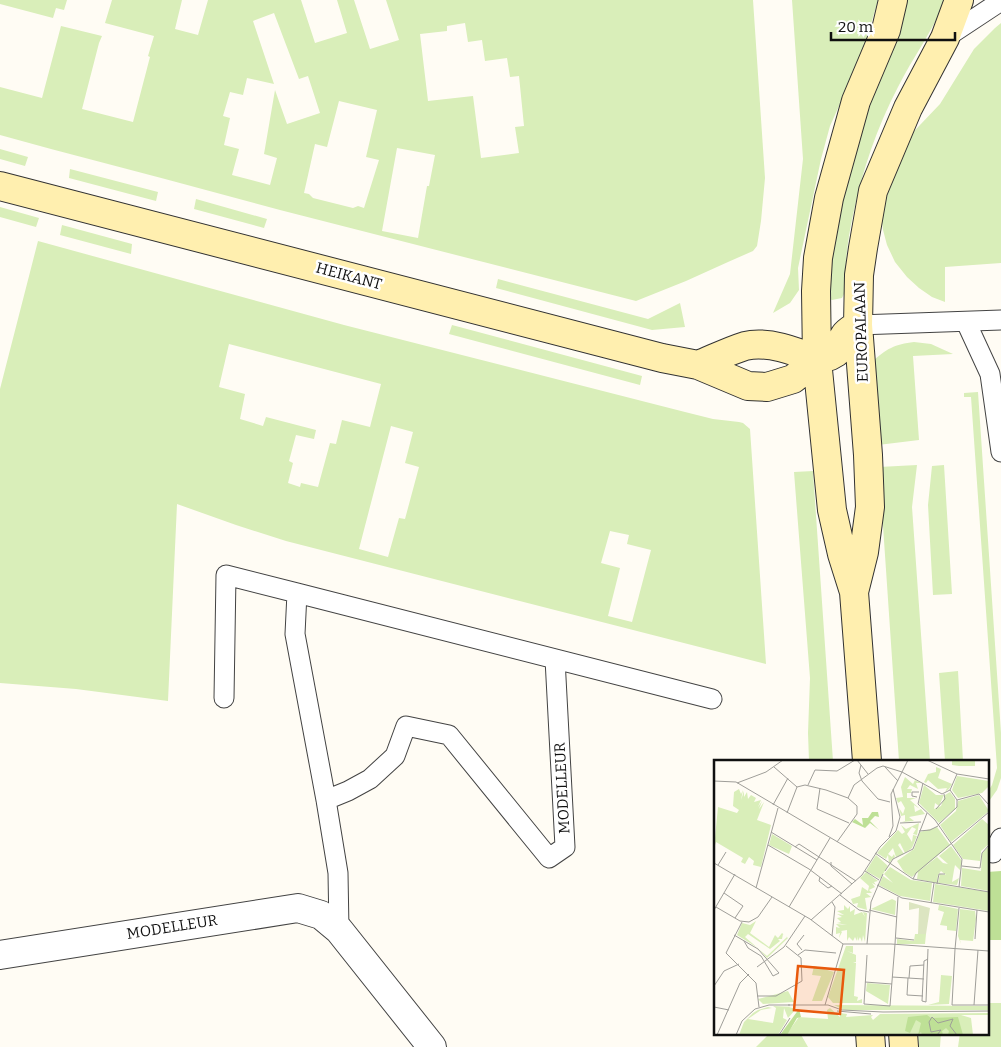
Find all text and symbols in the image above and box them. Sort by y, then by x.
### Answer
scale bar [831,10,955,42]
text: 20 m [838,18,874,36]
street label: HEIKANT [314,259,384,293]
street label: EUROPALAAN [850,281,872,382]
street label: MODELLEUR [551,742,573,834]
inset map [714,760,988,1034]
street label: MODELLEUR [125,911,219,943]

